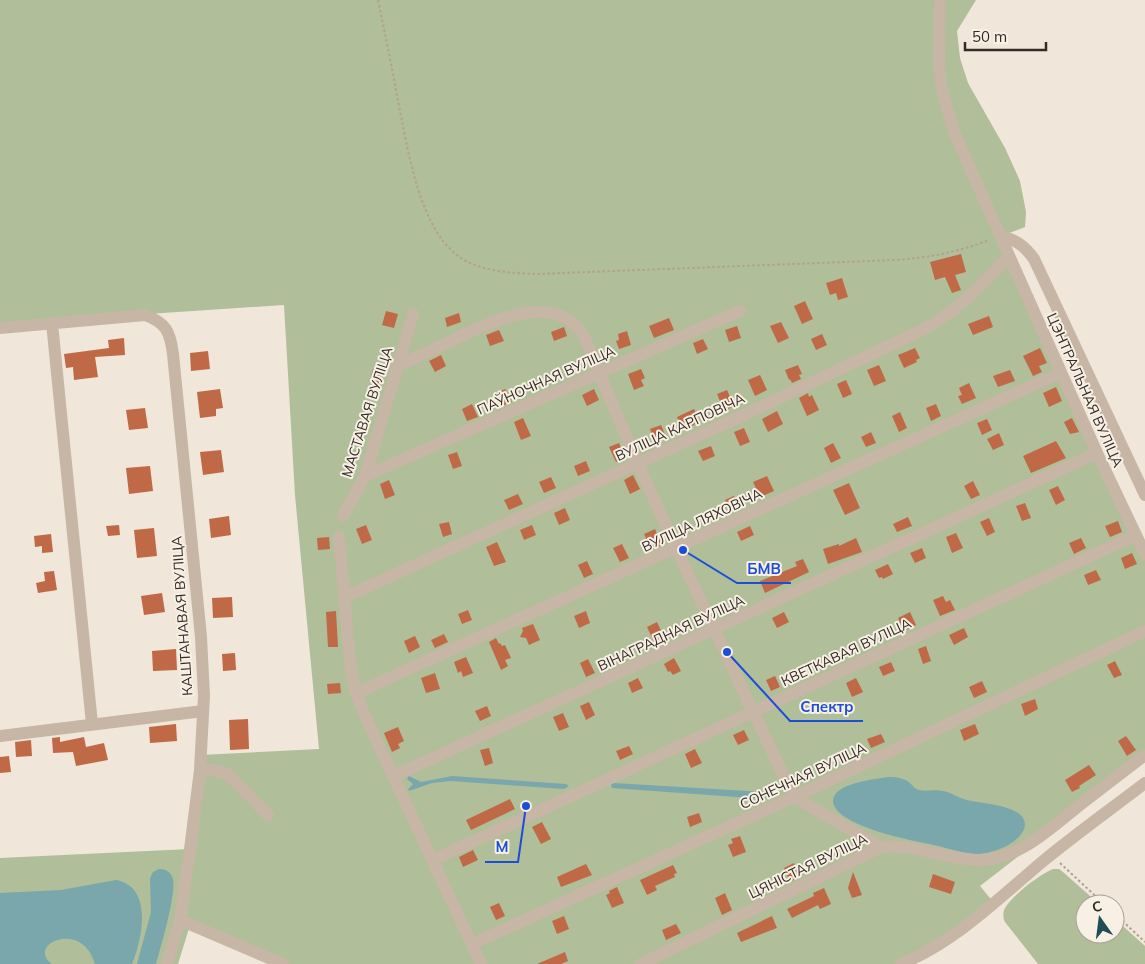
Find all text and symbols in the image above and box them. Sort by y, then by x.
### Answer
scale bar [965,20,1046,52]
text: 50 m [972,27,1007,46]
street label: ЦЭНТРАЛЬНАЯ ВУЛІЦА [1043,310,1127,471]
street label: ПАЎНОЧНАЯ ВУЛІЦА [474,341,618,419]
street label: МАСТАВАЯ ВУЛІЦА [337,344,397,480]
street label: ВУЛІЦА КАРПОВІЧА [612,389,748,465]
street label: ВУЛІЦА ЛЯХОВІЧА [639,484,766,556]
street label: КАШТАНАВАЯ ВУЛІЦА [167,535,197,697]
callout: БМВ [737,553,791,583]
text: БМВ [747,559,781,578]
street label: ВІНАГРАДНАЯ ВУЛІЦА [595,591,748,675]
street label: КВЕТКАВАЯ ВУЛІЦА [778,614,915,690]
callout: Спектр [790,691,863,721]
text: Спектр [800,697,854,716]
street label: СОНЕЧНАЯ ВУЛІЦА [737,739,870,813]
street label: ЦЯНІСТАЯ ВУЛІЦА [746,829,871,903]
callout: М [485,832,518,862]
text: М [495,837,509,856]
north arrow [1075,894,1125,944]
text: С [1090,896,1104,916]

